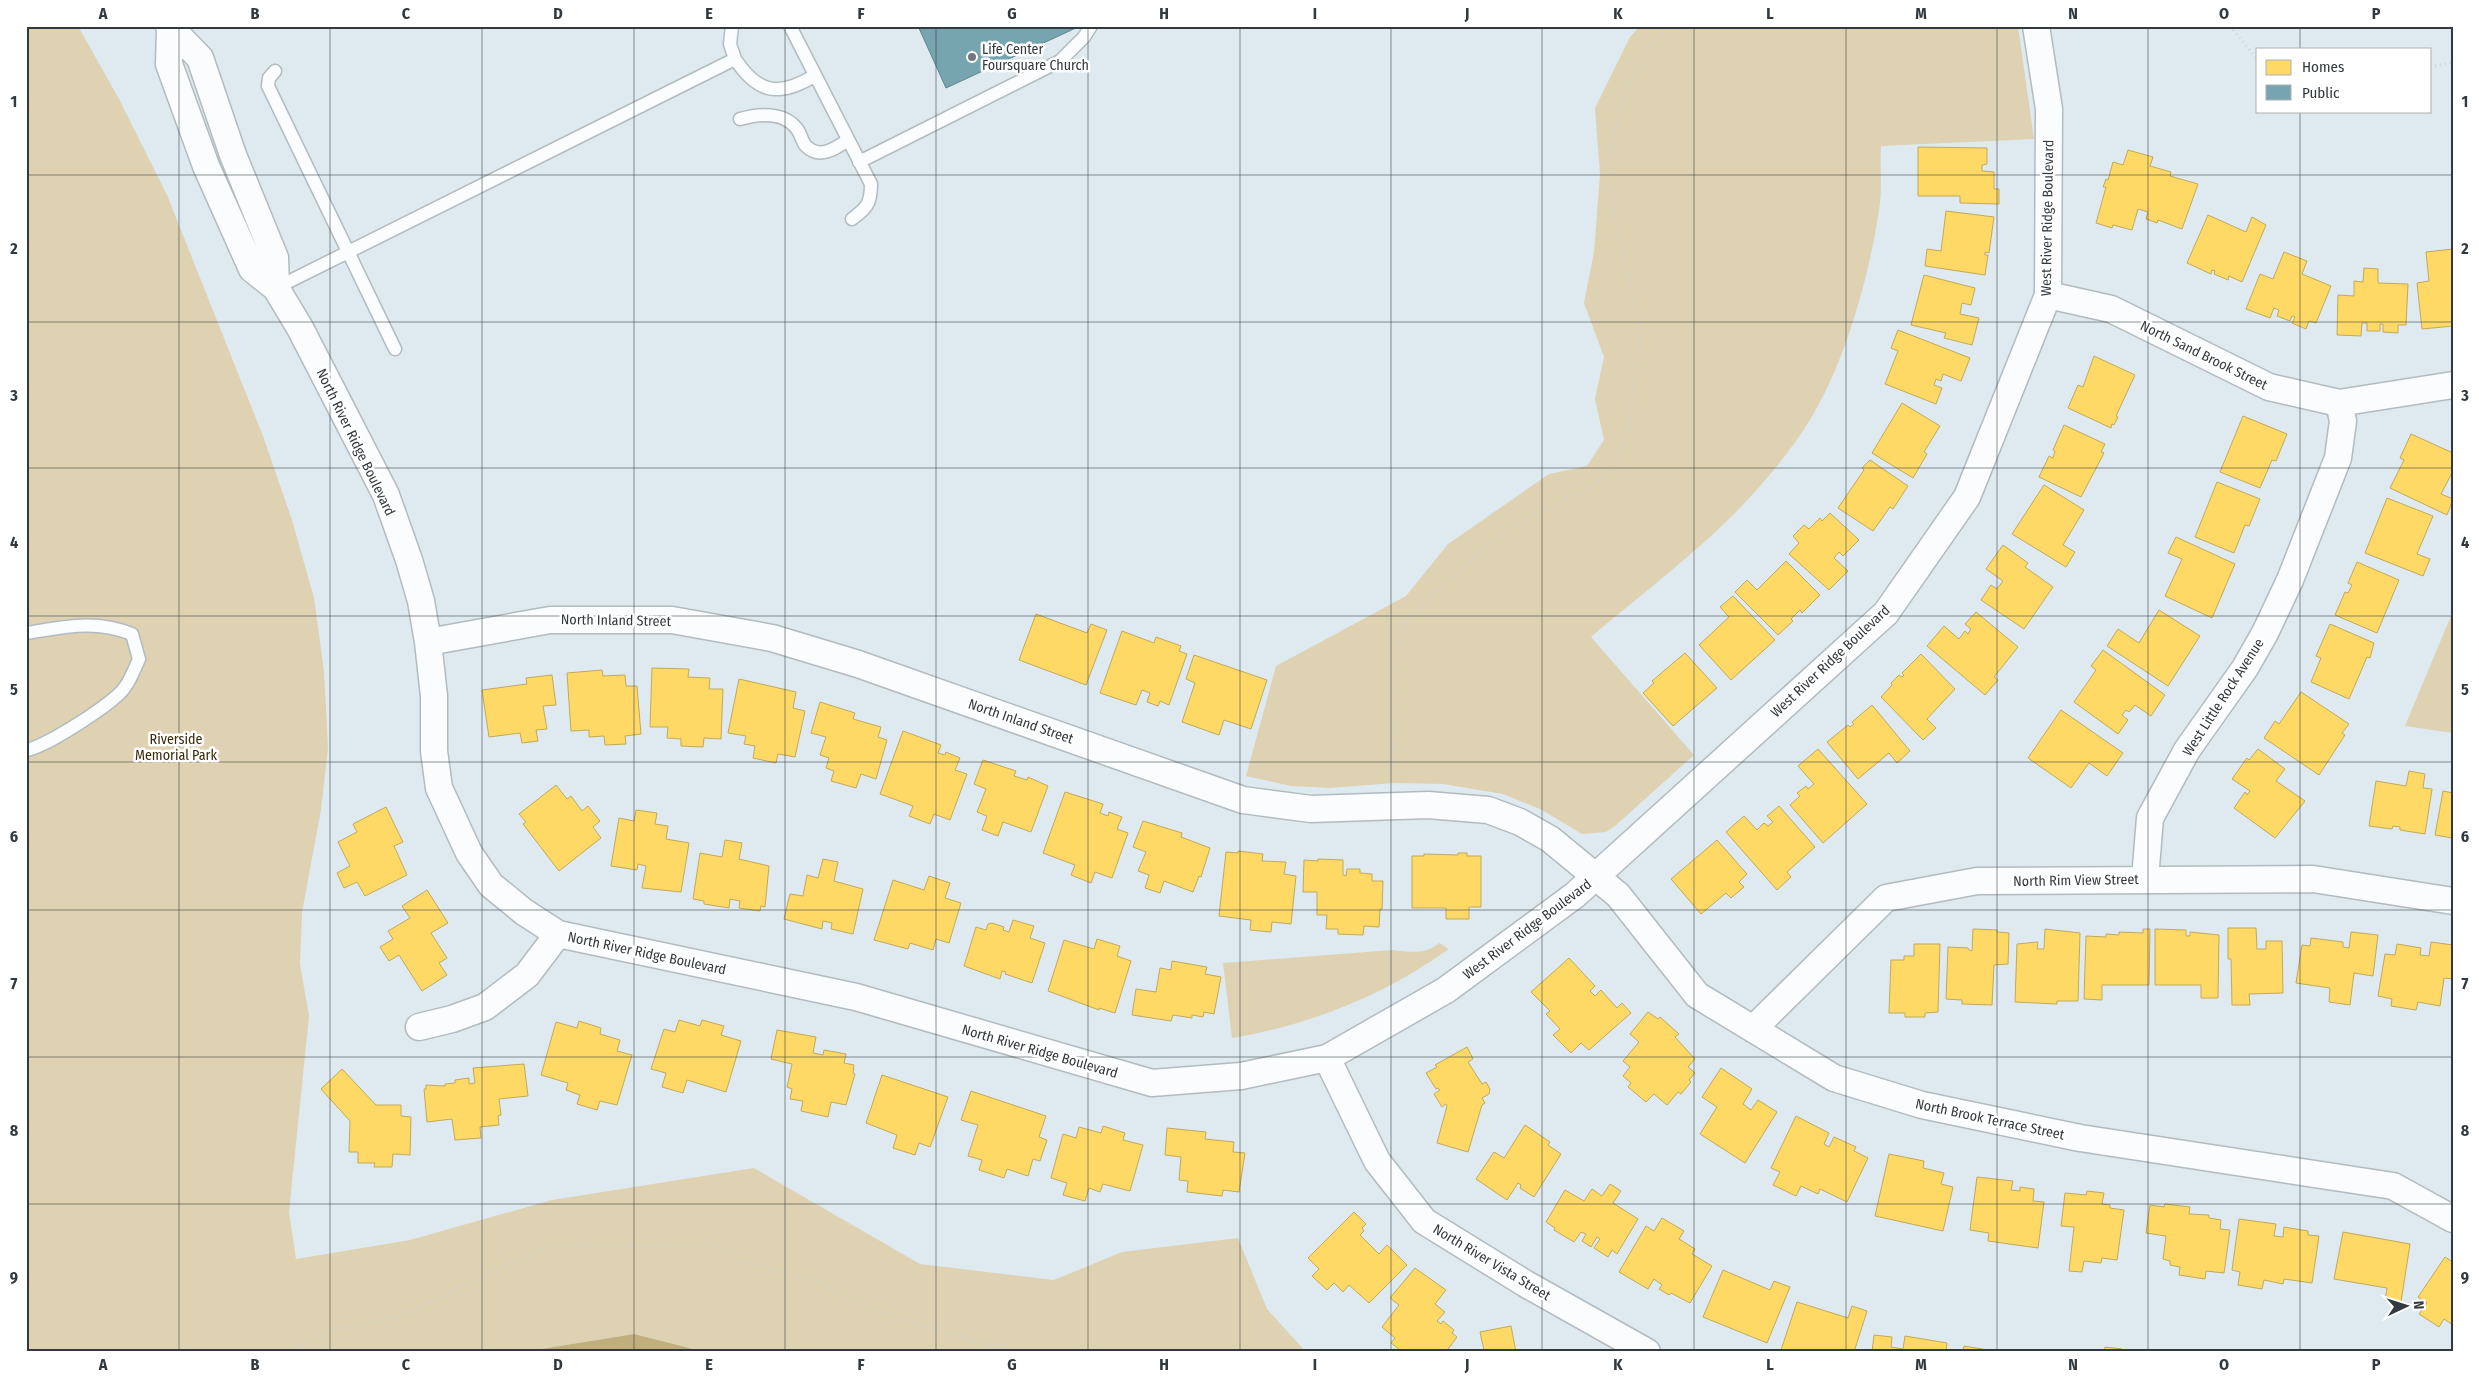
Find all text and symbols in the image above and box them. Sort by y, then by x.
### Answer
text: A [98,4,108,23]
text: B [251,4,260,23]
text: C [402,4,411,23]
text: D [553,4,563,23]
text: E [705,4,713,23]
text: F [857,4,865,23]
text: G [1007,4,1017,23]
text: H [1159,4,1169,23]
text: I [1313,4,1317,23]
text: J [1464,4,1469,23]
text: K [1613,4,1623,23]
text: L [1766,4,1774,23]
text: M [1915,4,1927,23]
text: N [2068,4,2078,23]
text: O [2219,4,2229,23]
text: P [2372,4,2381,23]
place label: Life Center Foursquare Church [982,41,1089,74]
legend [2256,48,2432,112]
marker: Life Center Foursquare Church [966,51,978,63]
text: Homes [2302,58,2344,76]
text: Public [2302,84,2340,102]
text: 1 [11,92,17,111]
text: 1 [2462,92,2468,111]
street label: West River Ridge Boulevard [2038,140,2057,296]
text: 2 [9,239,18,258]
text: 2 [2460,239,2469,258]
street label: North Sand Brook Street [2138,317,2270,394]
street label: North River Ridge Boulevard [313,366,399,518]
text: 3 [9,386,18,405]
text: 3 [2460,386,2469,405]
text: 4 [10,533,18,552]
text: 4 [2461,533,2469,552]
street label: West River Ridge Boulevard [1767,602,1893,721]
street label: North Inland Street [561,611,672,630]
street label: West Little Rock Avenue [2179,635,2268,759]
text: 5 [10,680,18,699]
text: 5 [2461,680,2469,699]
street label: North Inland Street [966,696,1076,748]
park label: Riverside Memorial Park [135,731,217,764]
text: 6 [10,827,18,846]
text: 6 [2461,827,2469,846]
street label: North Rim View Street [2013,871,2139,890]
street label: West River Ridge Boulevard [1460,876,1595,983]
street label: North River Ridge Boulevard [566,928,728,979]
text: 7 [11,974,18,993]
text: 7 [2462,974,2469,993]
street label: North River Ridge Boulevard [960,1021,1120,1082]
street label: North Brook Terrace Street [1914,1095,2066,1144]
text: 8 [10,1121,19,1140]
text: 8 [2461,1121,2470,1140]
street label: North River Vista Street [1430,1221,1554,1304]
text: 9 [10,1268,18,1287]
text: 9 [2461,1268,2469,1287]
north arrow [2382,1280,2432,1330]
text: N [2410,1300,2427,1310]
text: A [98,1355,108,1374]
text: B [251,1355,260,1374]
text: C [402,1355,411,1374]
text: D [553,1355,563,1374]
text: E [705,1355,713,1374]
text: F [857,1355,865,1374]
text: G [1007,1355,1017,1374]
text: H [1159,1355,1169,1374]
text: I [1313,1355,1317,1374]
text: J [1464,1355,1469,1374]
text: K [1613,1355,1623,1374]
text: L [1766,1355,1774,1374]
text: M [1915,1355,1927,1374]
text: N [2068,1355,2078,1374]
text: O [2219,1355,2229,1374]
text: P [2372,1355,2381,1374]

